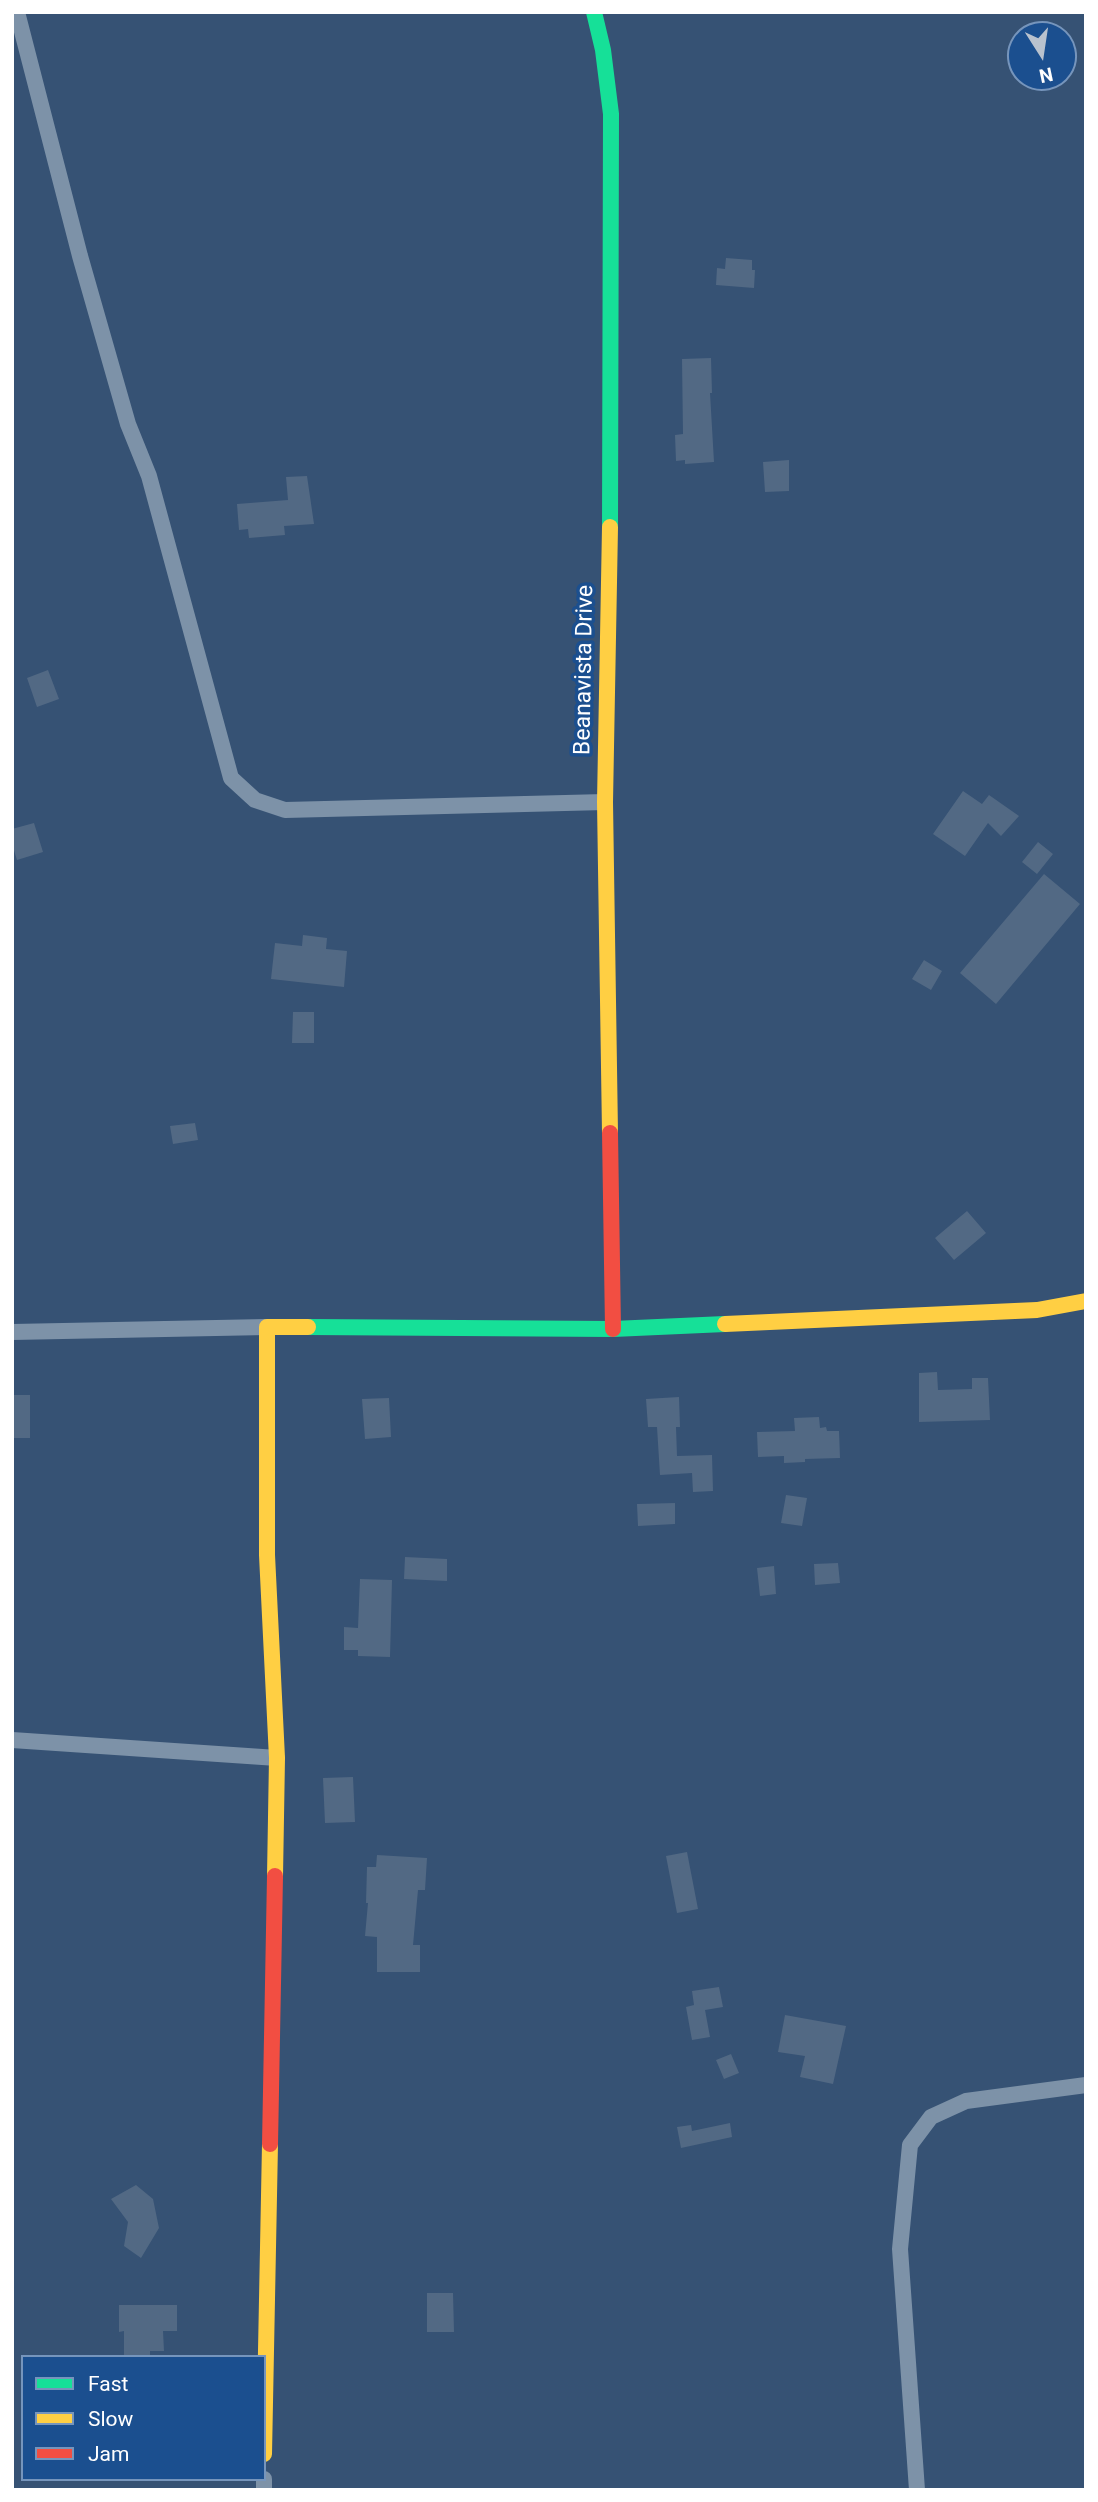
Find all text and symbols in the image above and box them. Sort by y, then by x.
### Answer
north arrow [1007,21,1077,91]
text: N [1037,62,1055,88]
street label: Beanavista Drive [570,585,600,755]
legend [21,2355,266,2481]
text: Fast [88,2372,128,2396]
text: Slow [88,2407,133,2431]
text: Jam [88,2442,129,2466]

